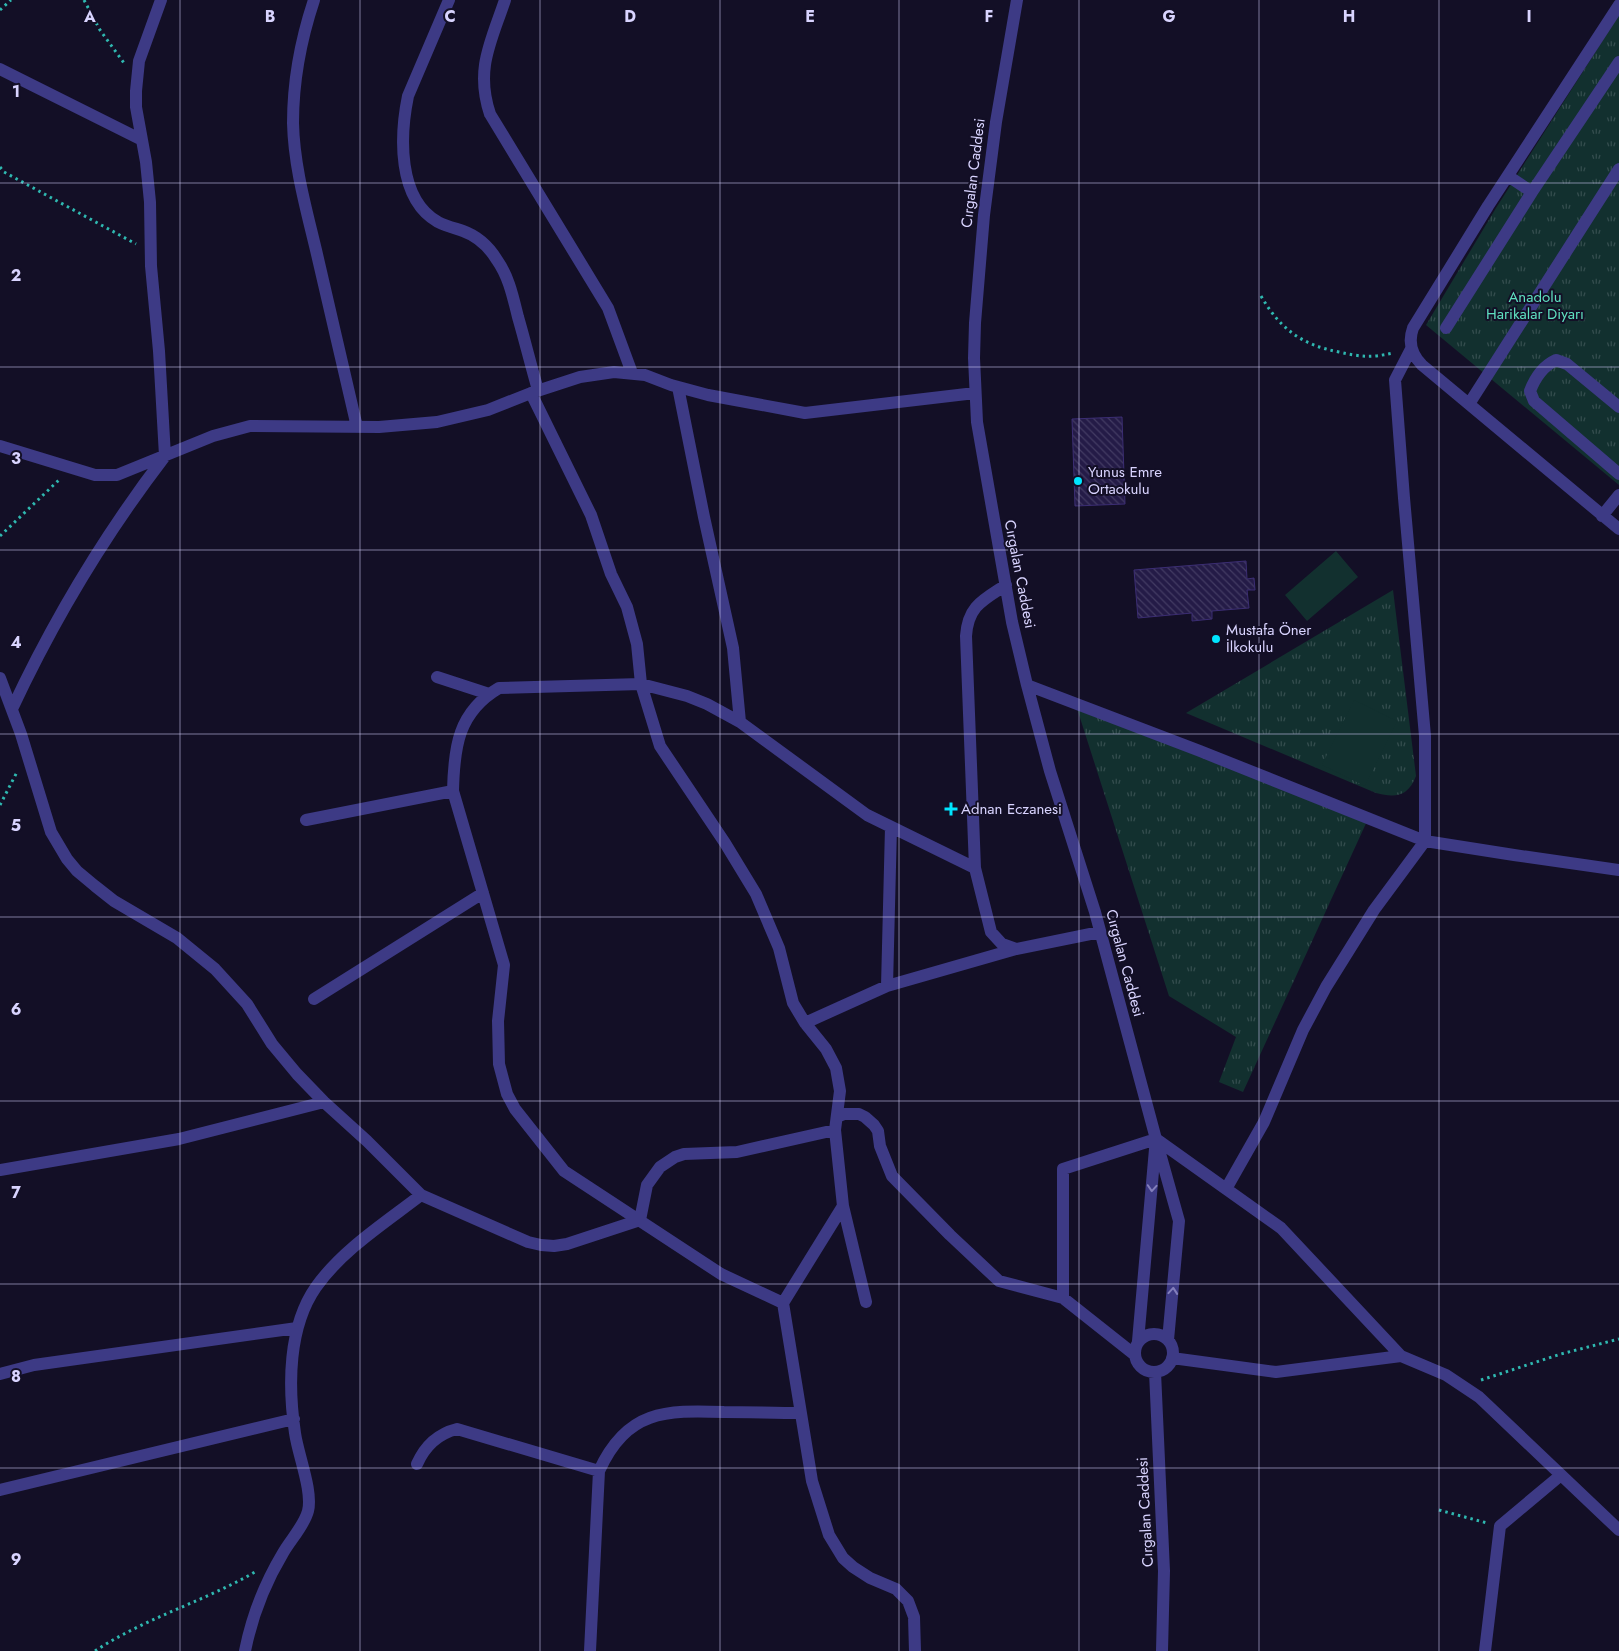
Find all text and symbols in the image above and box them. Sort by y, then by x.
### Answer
text: A [83,5,96,28]
text: B [265,5,275,28]
text: C [444,5,456,28]
text: D [624,5,636,28]
text: E [805,5,815,28]
text: F [985,5,993,28]
text: G [1162,5,1176,28]
text: H [1343,5,1355,28]
text: I [1526,5,1532,28]
text: 1 [12,80,20,103]
street label: Cırgalan Caddesi [955,117,991,229]
text: 2 [11,264,21,287]
park label: Anadolu Harikalar Diyarı [1486,286,1584,325]
text: 3 [11,447,21,470]
place label: Yunus Emre Ortaokulu [1088,461,1162,500]
marker: Yunus Emre Ortaokulu [1072,475,1084,487]
street label: Cırgalan Caddesi [999,518,1041,630]
place label: Mustafa Öner İlkokulu [1226,619,1312,658]
text: 4 [10,631,22,654]
marker: Mustafa Öner İlkokulu [1210,633,1222,645]
place label: Adnan Eczanesi [961,798,1062,820]
marker: Adnan Eczanesi [945,803,957,815]
text: 5 [11,814,21,837]
street label: Cırgalan Caddesi [1100,907,1150,1019]
text: 6 [11,998,21,1021]
text: 7 [11,1181,21,1204]
one-way arrow [1147,1184,1158,1192]
one-way arrow [1167,1287,1178,1295]
text: 8 [11,1365,21,1388]
street label: Cırgalan Caddesi [1131,1456,1159,1568]
text: 9 [11,1548,21,1571]

